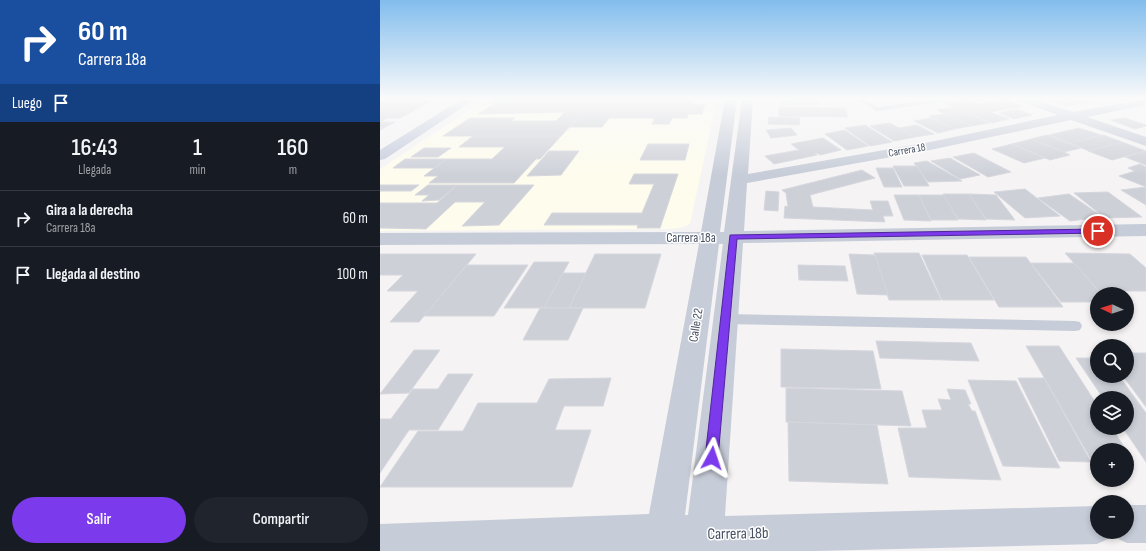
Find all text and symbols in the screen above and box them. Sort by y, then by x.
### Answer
text: 60 m [78,15,127,48]
icon: right [12,16,64,68]
text: Carrera 18a [78,49,146,70]
icon: arrive [50,92,72,114]
text: Luego [12,94,42,113]
text: 16:43 [72,133,118,162]
text: 1 [193,133,202,162]
text: 160 [277,133,308,162]
street label: Carrera 18 [887,140,927,160]
text: Llegada [78,162,111,178]
text: min [189,162,206,178]
text: m [289,162,297,178]
text: Gira a la derecha [46,201,133,220]
icon: right [12,208,34,230]
text: 60 m [343,209,368,228]
pin [1081,214,1115,248]
text: Carrera 18a [46,220,95,236]
icon: arrive [1087,220,1109,242]
street label: Carrera 18a [666,230,716,246]
icon: arrive [12,264,34,286]
text: Llegada al destino [46,265,140,284]
text: 100 m [337,265,368,284]
north arrow [1090,287,1134,331]
map controls [1090,287,1134,539]
street label: Calle 22 [685,307,707,343]
button: search [1090,339,1134,383]
button: layers [1090,391,1134,435]
position arrow [691,437,733,479]
button: + [1090,443,1134,487]
button: − [1090,495,1134,539]
button: Salir [12,497,186,543]
button: Compartir [194,497,368,543]
street label: Carrera 18b [707,524,769,544]

